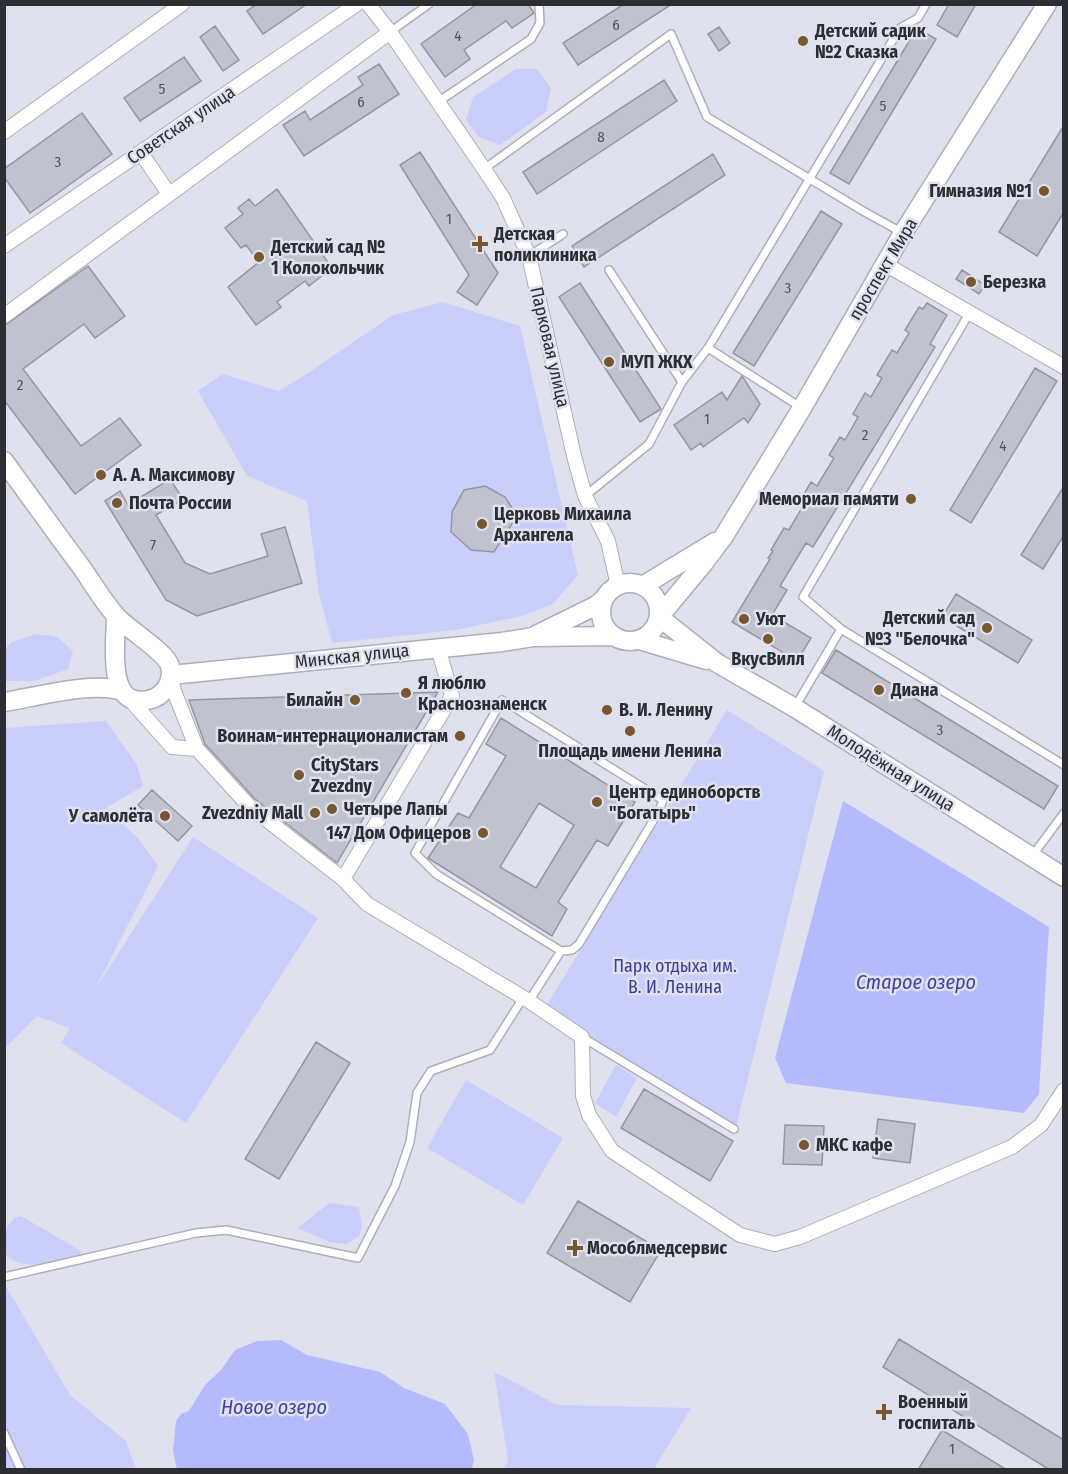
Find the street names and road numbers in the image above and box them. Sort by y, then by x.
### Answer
street label: Советская улица [123,81,239,169]
street label: проспект Мира [844,214,922,324]
street label: Парковая улица [525,285,575,410]
street label: Минская улица [294,639,411,673]
street label: Молодёжная улица [823,720,959,816]

